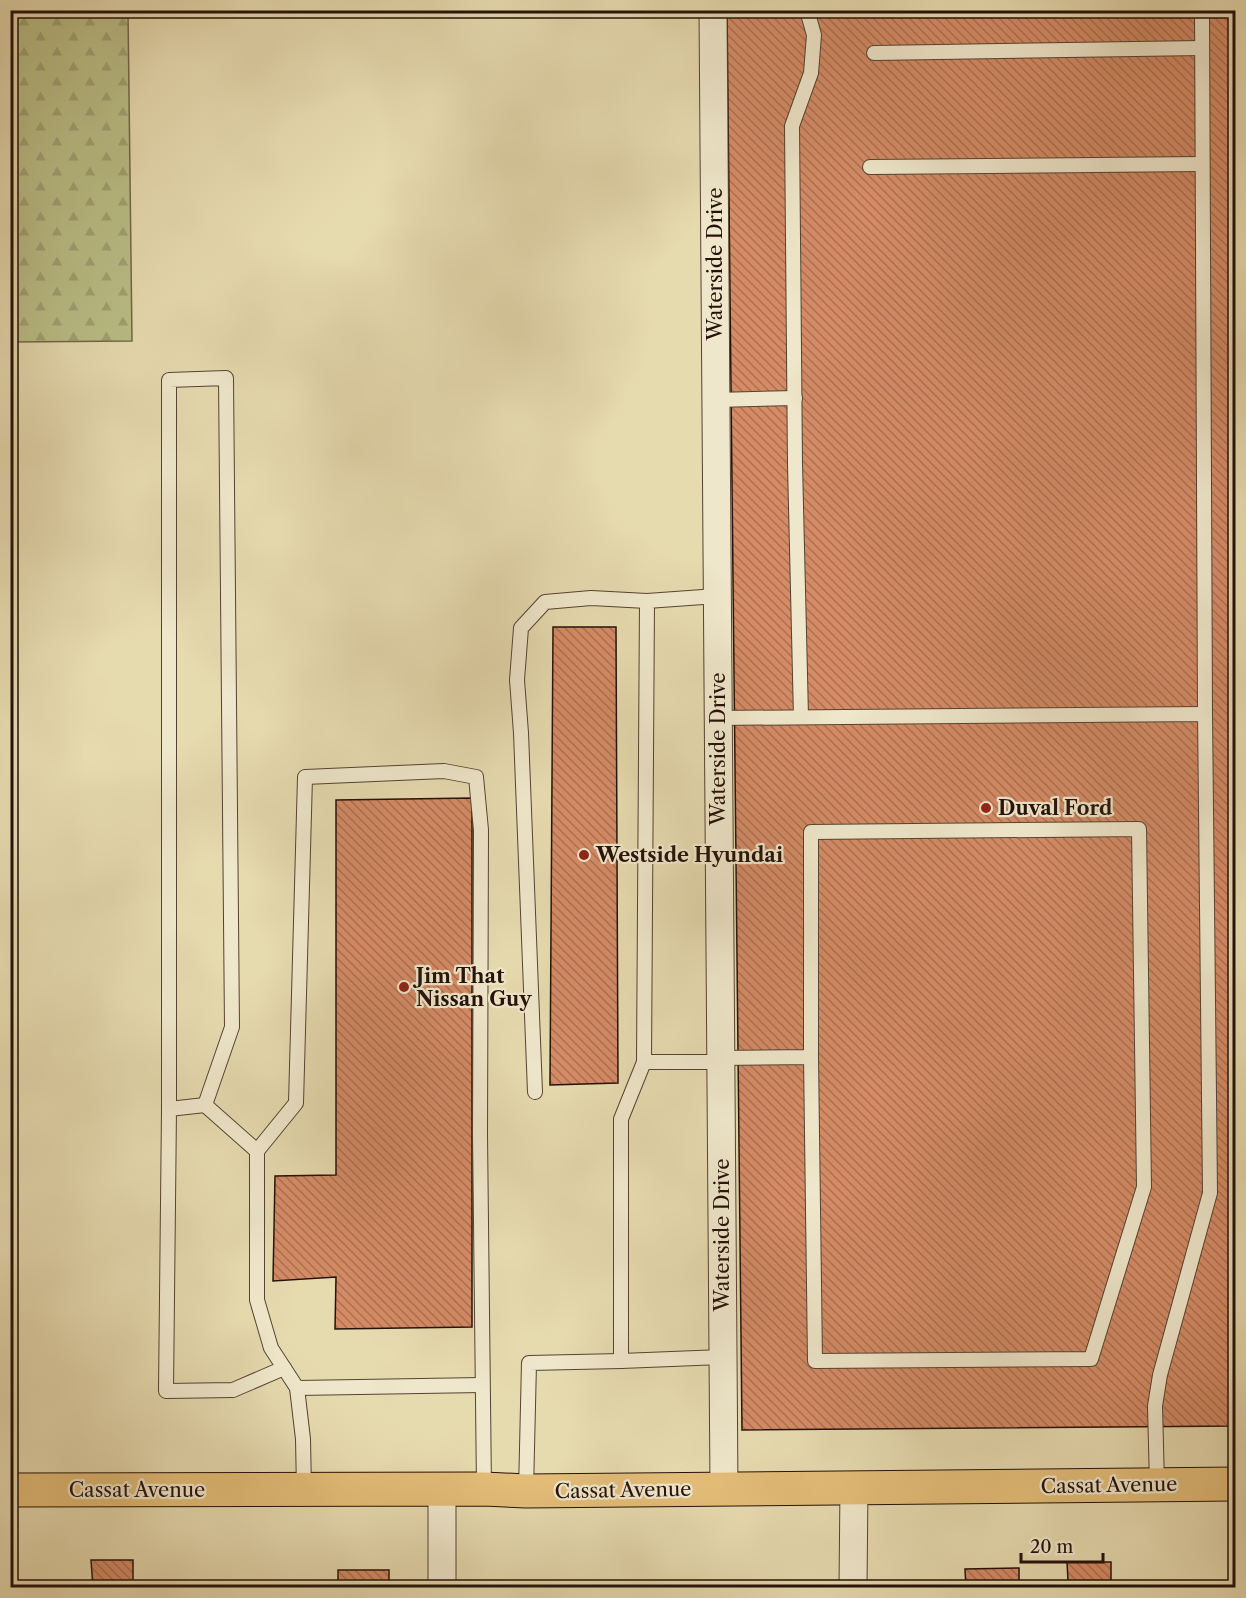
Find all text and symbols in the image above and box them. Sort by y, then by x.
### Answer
street label: Waterside Drive [703,188,727,341]
street label: Waterside Drive [706,673,730,826]
place label: Duval Ford [998,796,1113,820]
marker: Duval Ford [979,801,993,815]
place label: Westside Hyundai [595,843,783,867]
marker: Westside Hyundai [577,848,591,862]
place label: Jim That Nissan Guy [412,964,532,1011]
marker: Jim That Nissan Guy [397,980,411,994]
street label: Waterside Drive [710,1159,734,1312]
street label: Cassat Avenue [1040,1472,1178,1498]
street label: Cassat Avenue [554,1477,692,1503]
street label: Cassat Avenue [69,1478,205,1502]
scale bar [1021,1526,1104,1564]
text: 20 m [1030,1536,1074,1558]

